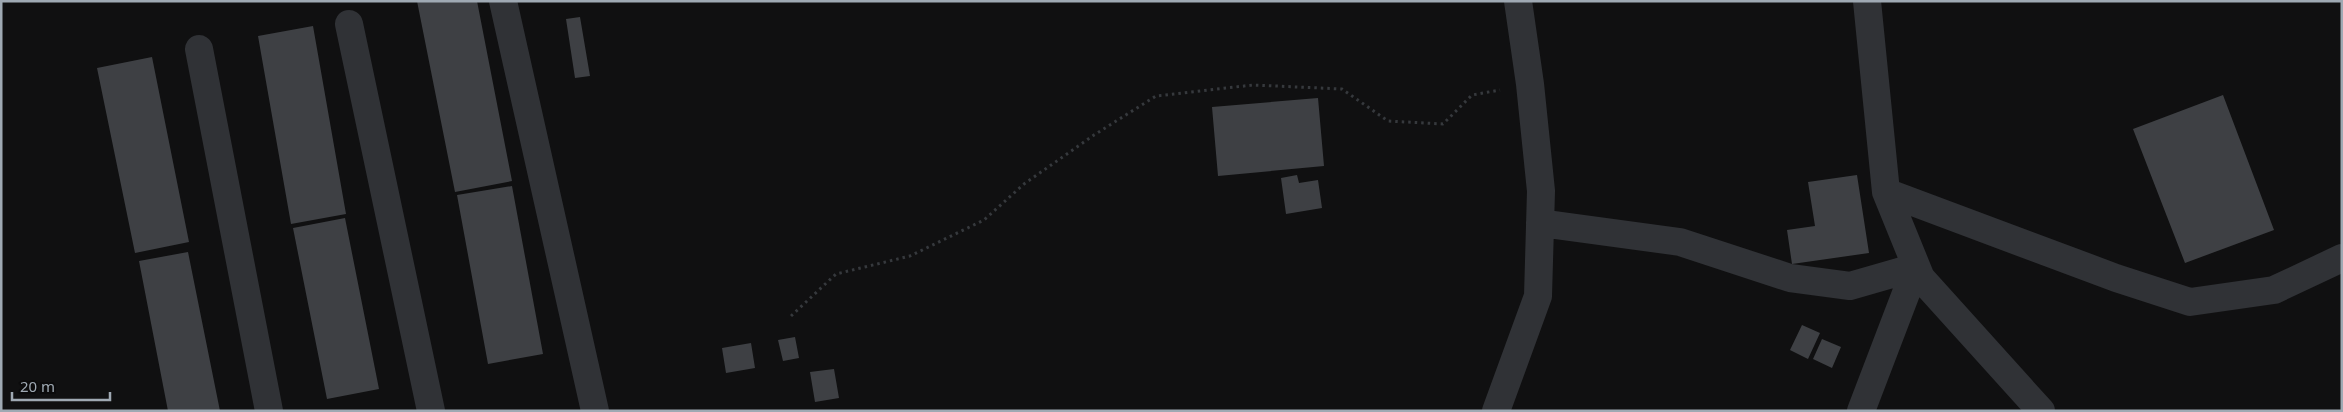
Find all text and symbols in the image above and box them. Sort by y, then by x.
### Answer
scale bar [12,370,110,402]
text: 20 m [20,376,55,396]

